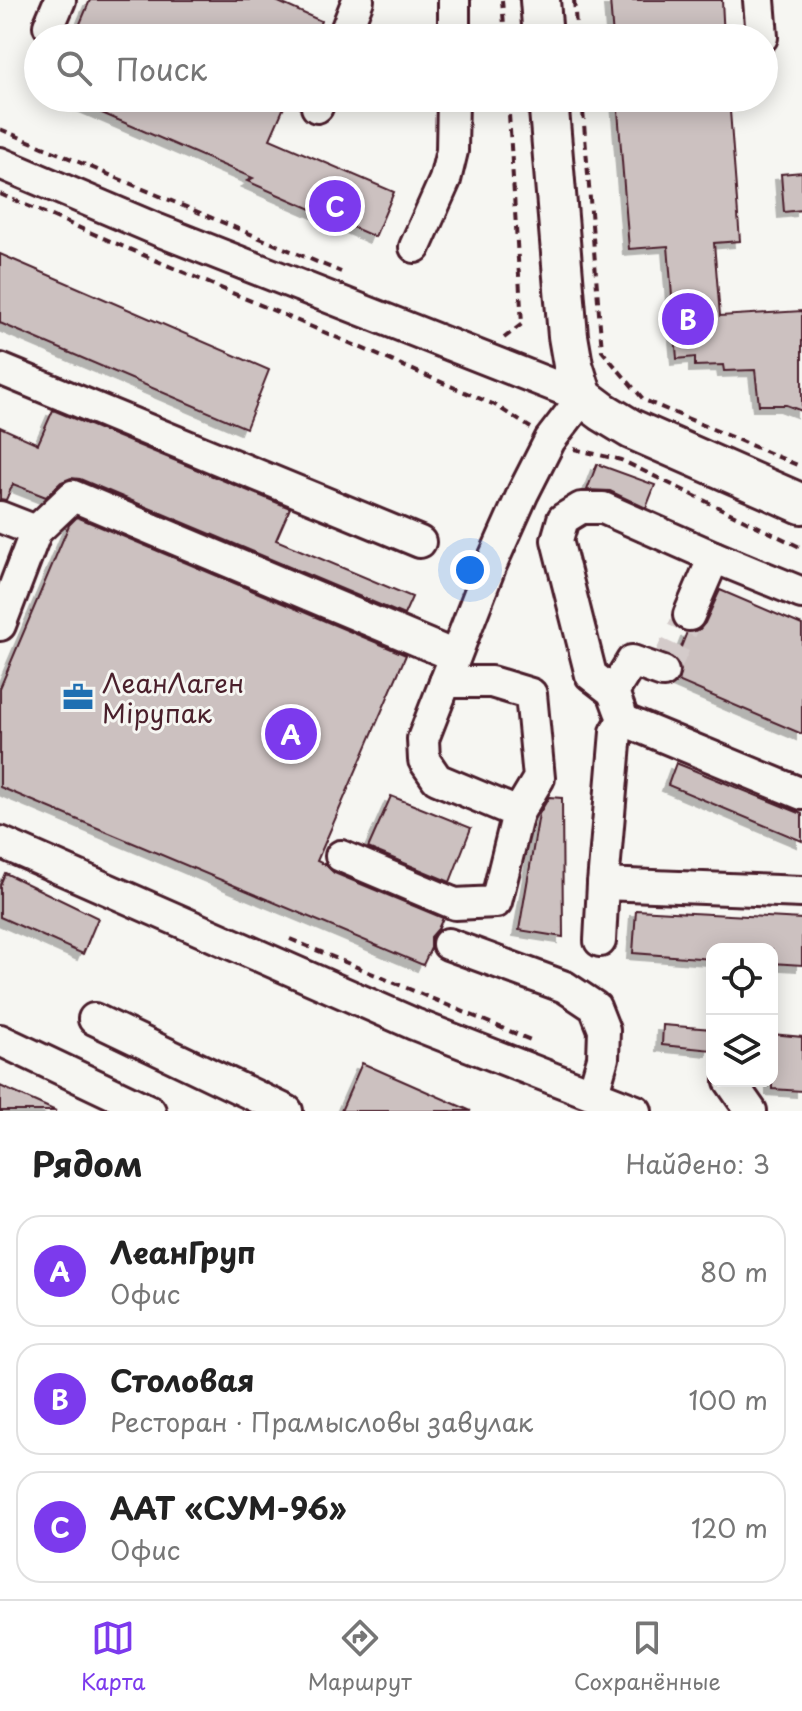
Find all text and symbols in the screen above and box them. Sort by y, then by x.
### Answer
search box [24,24,778,112]
icon: search [52,46,96,90]
text: Поиск [116,46,207,91]
pin: C [309,176,361,236]
pin: B [662,289,714,349]
your location [450,550,490,590]
place label: ЛеанЛаген Мірупак [102,663,244,732]
office icon: ЛеанЛаген Мірупак [61,680,95,714]
pin: A [265,704,317,764]
map controls [706,943,778,1087]
button: locate [706,943,778,1015]
button: layers [706,1015,778,1087]
text: Рядом [32,1137,143,1189]
text: Найдено: 3 [626,1144,770,1183]
text: ЛеанГруп [110,1229,256,1274]
text: A [50,1252,70,1291]
text: 80 m [700,1252,768,1291]
text: Офис [110,1274,180,1313]
text: Столовая [110,1357,254,1402]
text: B [51,1380,69,1419]
text: 100 m [688,1380,768,1419]
text: Ресторан · Прамысловы завулак [110,1402,533,1441]
text: ААТ «СУМ-96» [110,1485,346,1530]
text: C [50,1508,70,1547]
text: 120 m [691,1508,768,1547]
text: Офис [110,1530,180,1569]
tab: Карта [81,1616,146,1697]
tab: Маршрут [308,1616,412,1697]
tab: Сохранённые [574,1616,721,1697]

